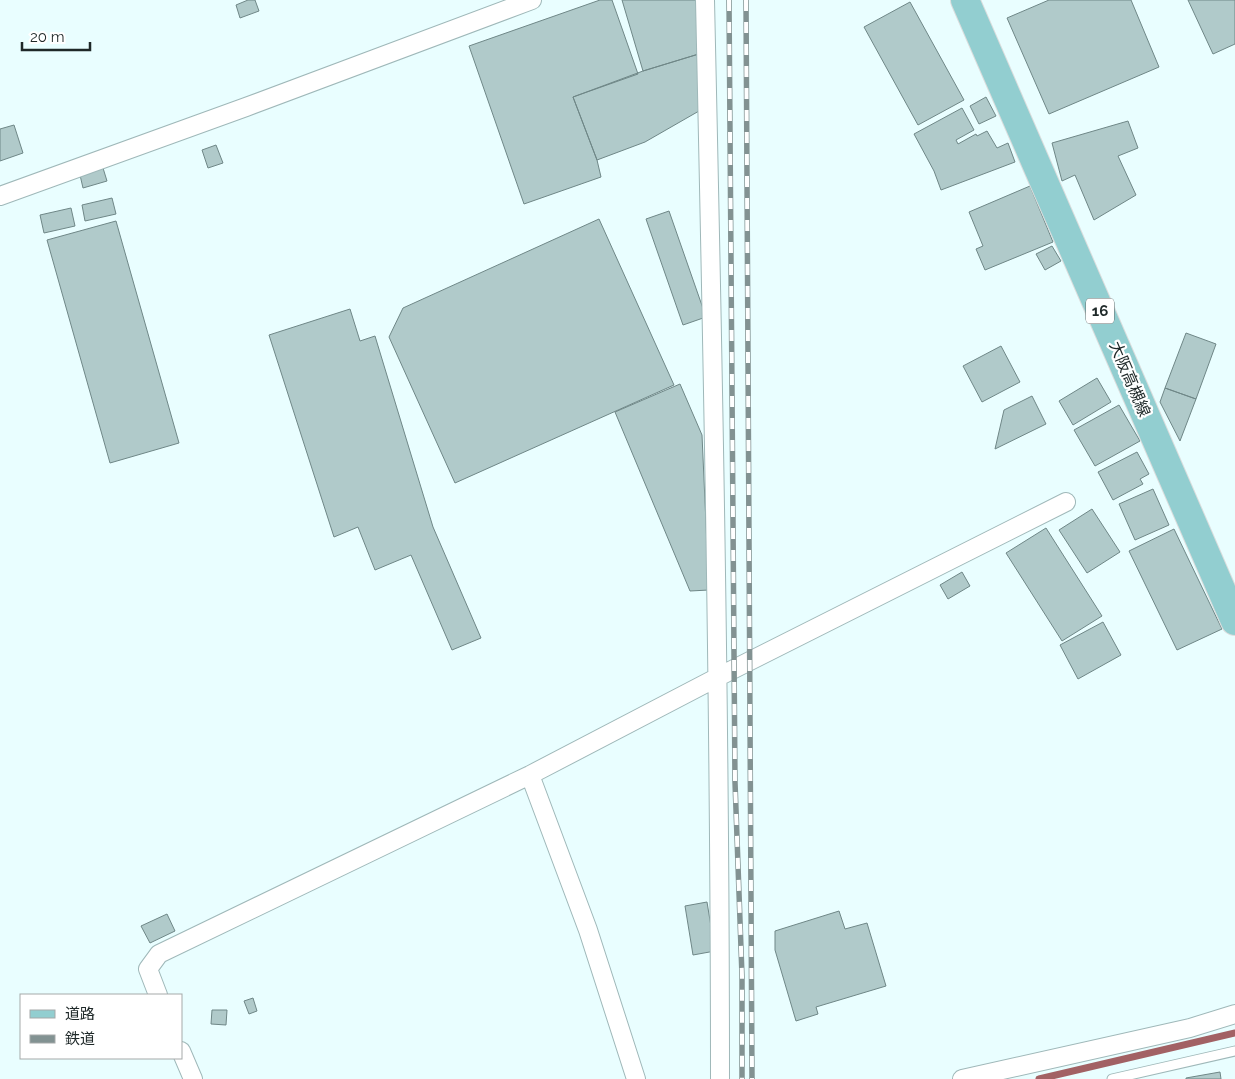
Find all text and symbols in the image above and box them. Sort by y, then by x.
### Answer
scale bar [22,20,90,52]
text: 20 m [30,28,65,46]
road number: 16 [1086,298,1114,324]
street label: 大阪高槻線 [1106,338,1154,420]
legend [20,994,182,1059]
text: 道路 [65,1005,95,1023]
text: 鉄道 [65,1030,95,1048]

